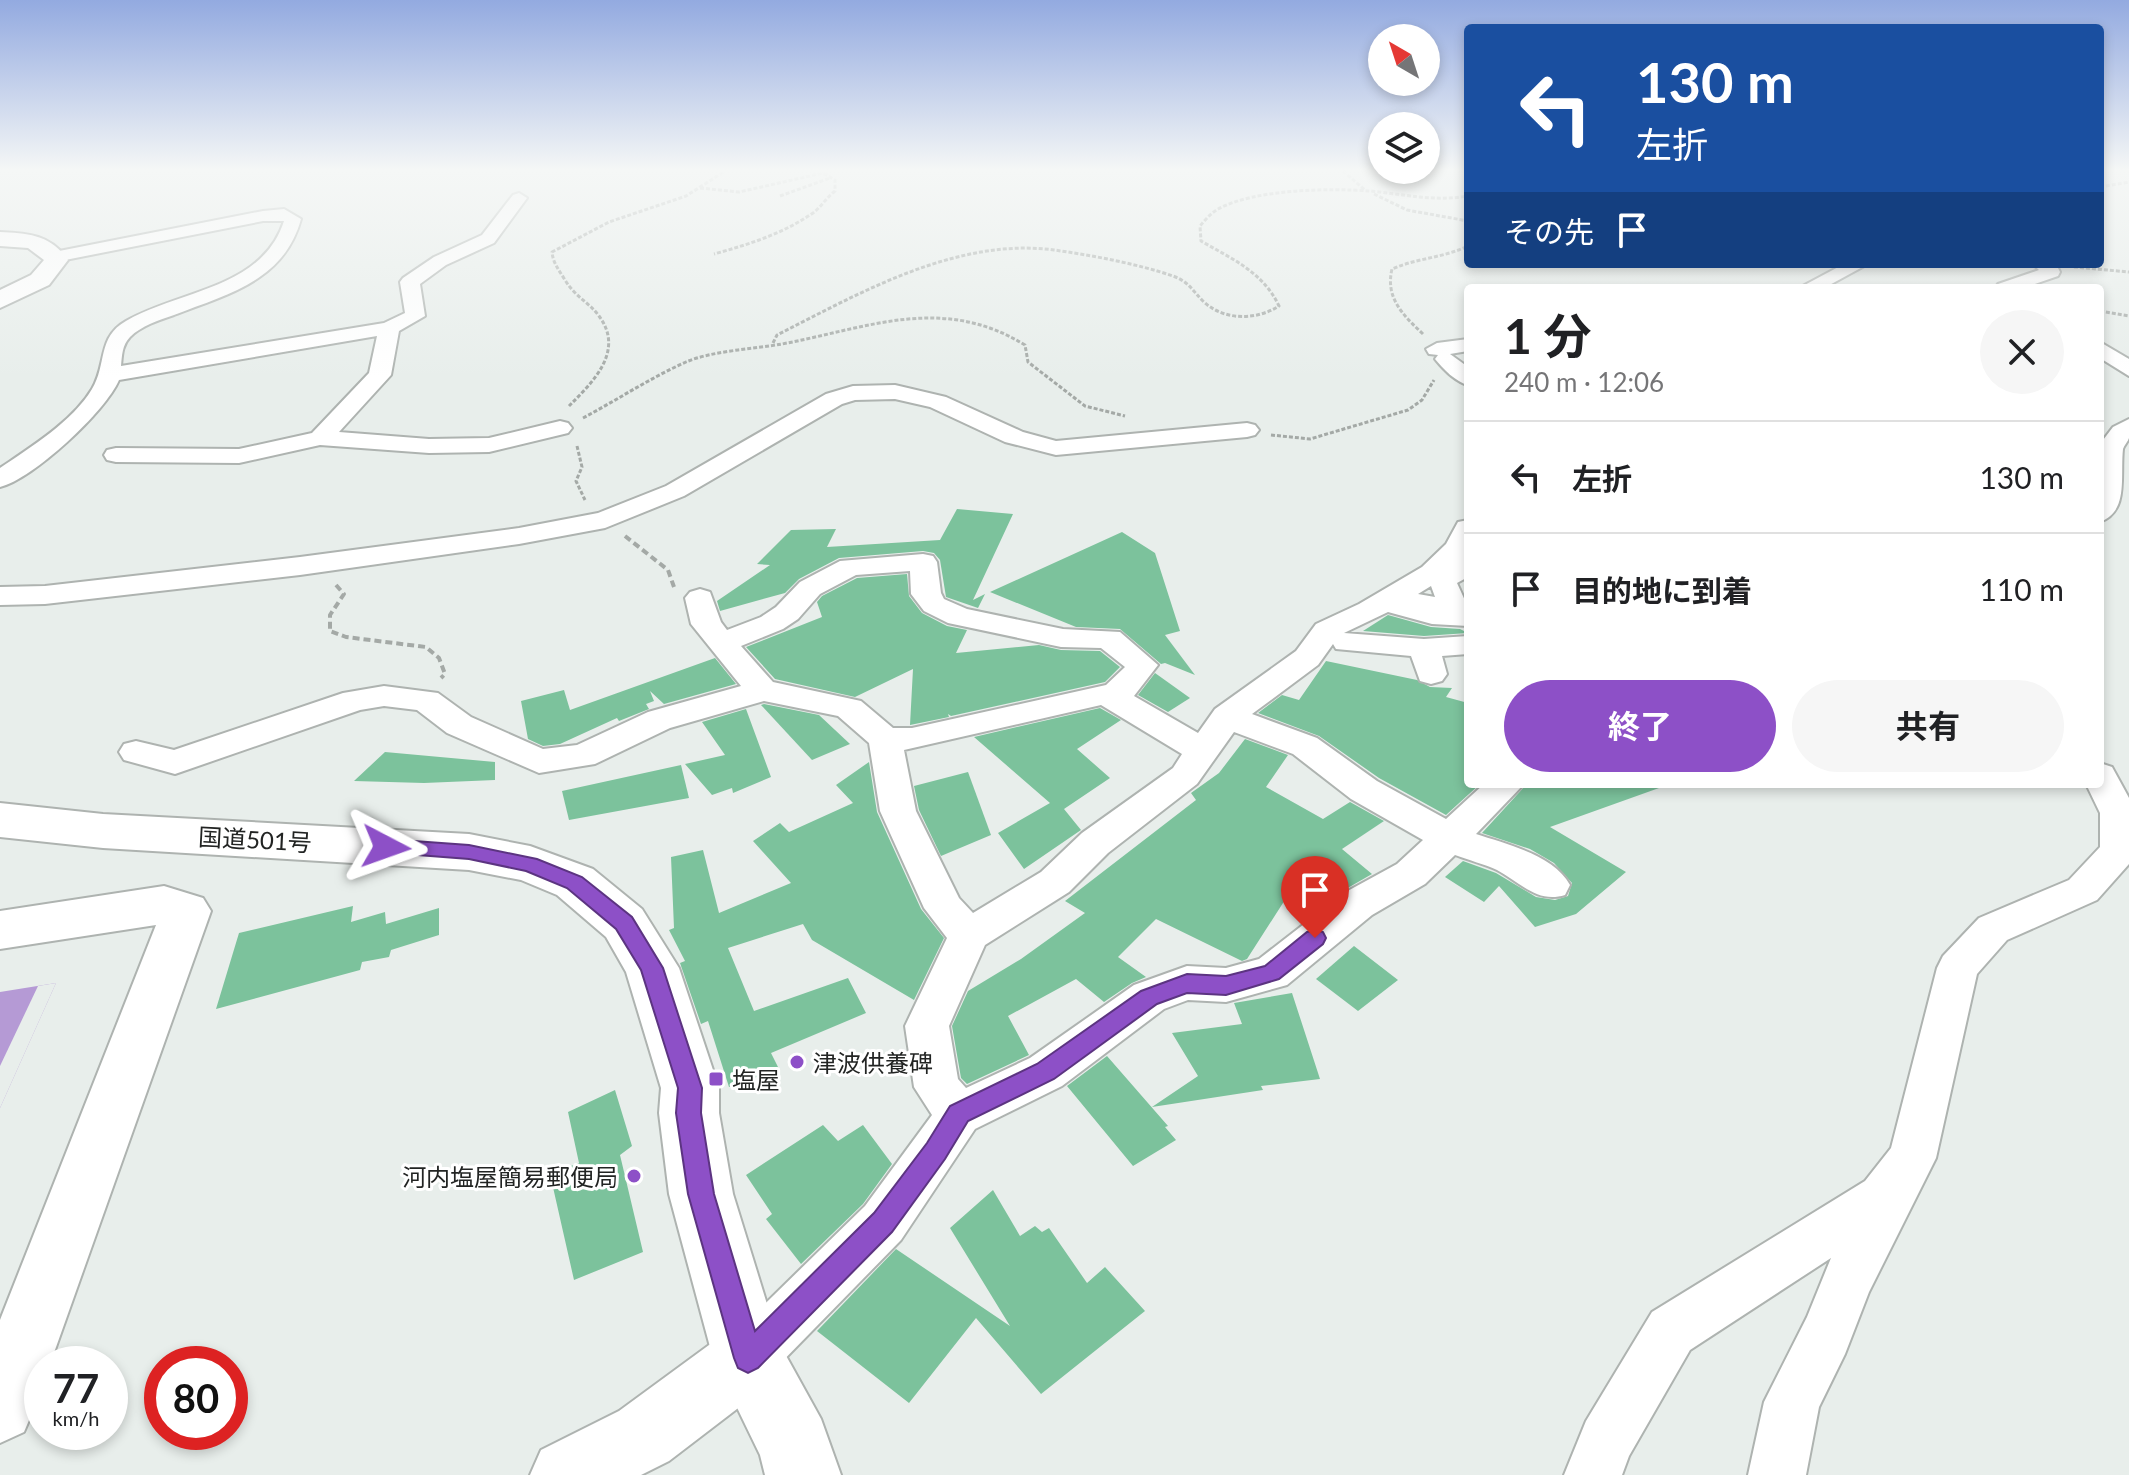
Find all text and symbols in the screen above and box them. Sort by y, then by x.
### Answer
north arrow [1368,24,1440,96]
map controls [1368,24,1440,184]
text: 130 m [1636,48,1794,115]
icon: left [1504,56,1608,160]
button: layers [1368,112,1440,184]
text: 左折 [1636,122,1708,166]
icon: arrive [1610,208,1654,252]
text: その先 [1504,213,1594,249]
text: 1 分 [1504,307,1592,364]
button: close [1980,310,2064,394]
text: 240 m · 12:06 [1504,366,1664,398]
icon: left [1504,455,1548,499]
text: 130 m [1979,459,2064,495]
text: 左折 [1572,460,1632,496]
icon: arrive [1504,567,1548,611]
text: 110 m [1979,571,2064,607]
text: 目的地に到着 [1572,572,1752,608]
button: 終了 [1504,680,1776,772]
button: 共有 [1792,680,2064,772]
position arrow [344,805,428,889]
street label: 国道501号 [197,822,313,856]
pin [1281,856,1349,938]
icon: arrive [1293,868,1337,912]
place label: 津波供養碑 [813,1048,933,1077]
marker: 津波供養碑 [788,1053,806,1071]
place label: 塩屋 [732,1065,780,1094]
marker: 塩屋 [707,1070,725,1088]
place label: 河内塩屋簡易郵便局 [402,1162,618,1191]
marker: 河内塩屋簡易郵便局 [625,1167,643,1185]
speed limit sign: 80 [144,1346,248,1450]
text: 77 [53,1364,99,1412]
text: km/h [53,1406,99,1430]

